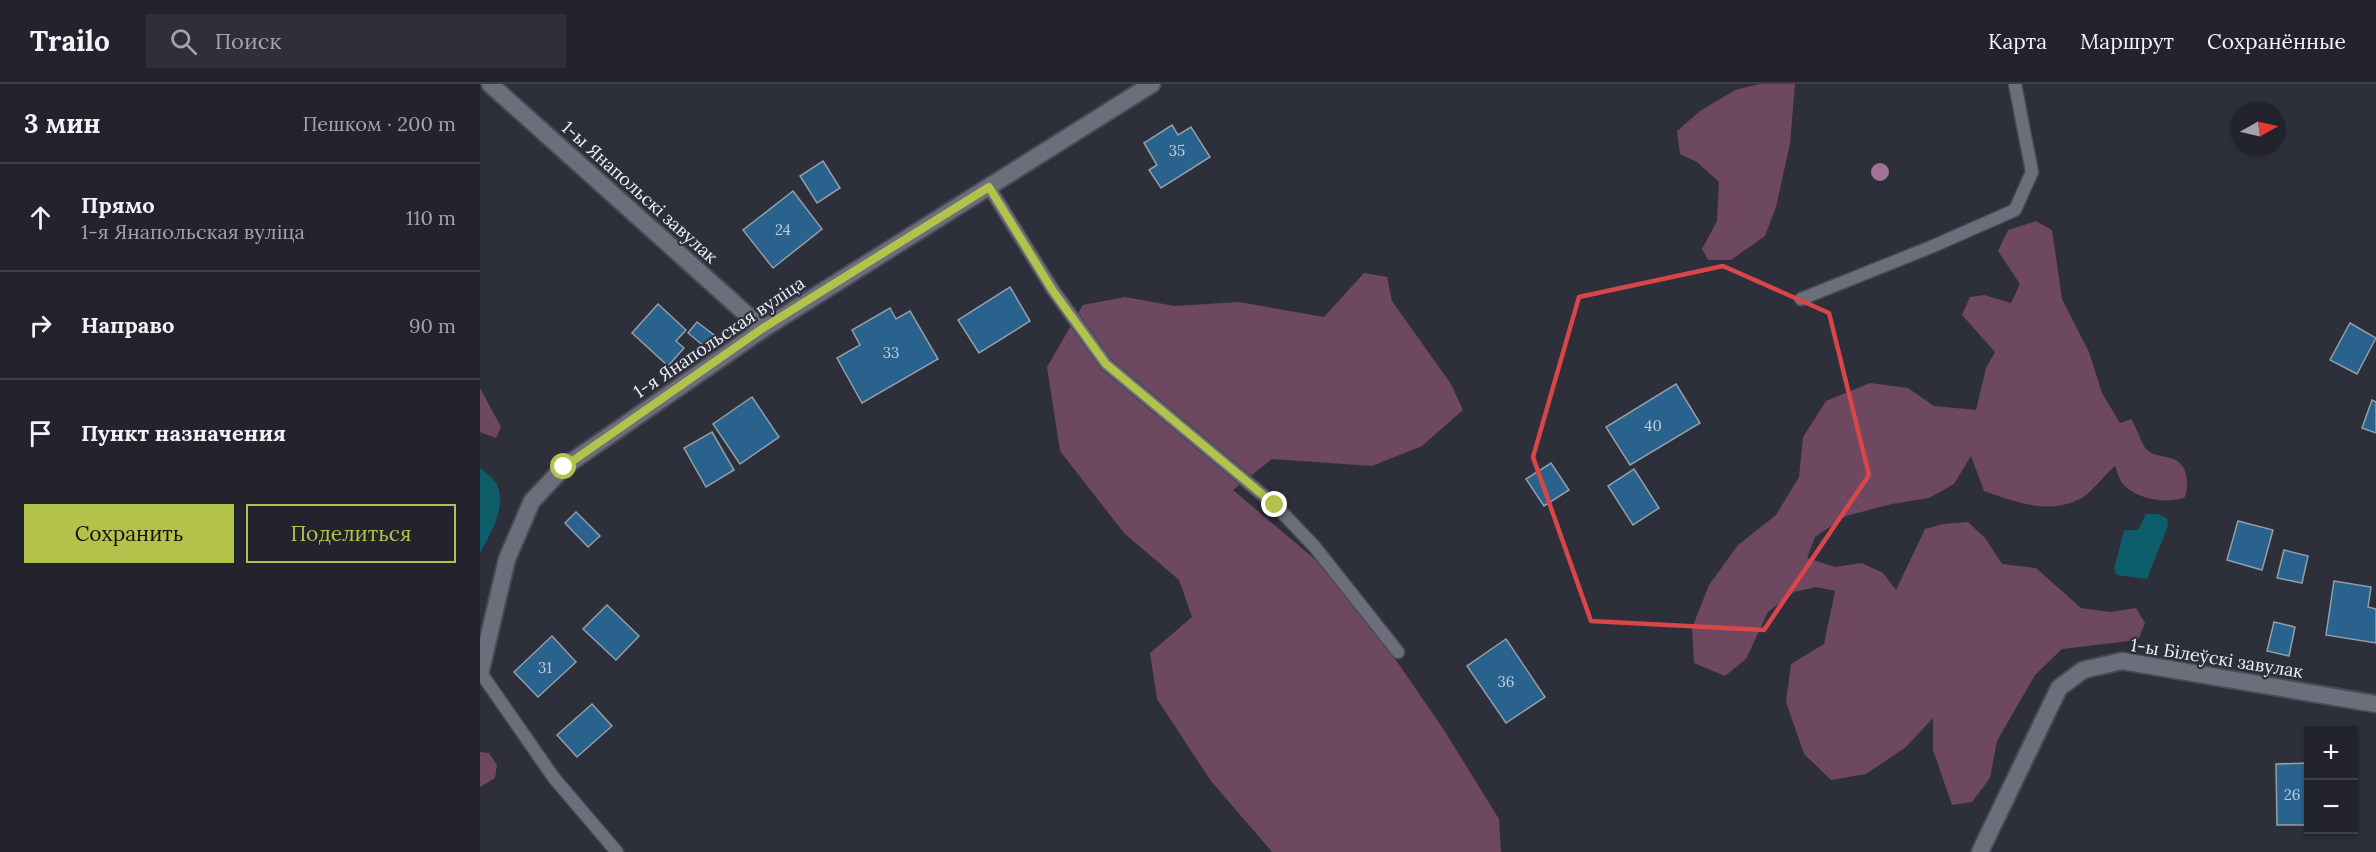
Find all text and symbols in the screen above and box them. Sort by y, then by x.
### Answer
search box [146,14,566,68]
text: Trailo [30,23,110,59]
icon: search [167,25,200,58]
text: Поиск [215,27,281,55]
text: Карта [1988,28,2047,55]
text: Маршрут [2080,28,2174,55]
text: Сохранённые [2207,28,2346,55]
north arrow [2232,102,2286,156]
text: 3 мин [24,107,101,140]
text: Пешком · 200 m [302,111,456,136]
street label: 1-ы Янапольскі завулак [557,116,723,268]
house number: 35 [1169,141,1185,160]
text: Прямо [81,191,155,219]
icon: ahead [24,201,57,234]
text: 110 m [406,205,456,230]
text: 1-я Янапольская вуліца [81,219,305,244]
house number: 24 [775,220,791,239]
street label: 1-я Янапольская вуліца [629,271,809,403]
icon: right [24,309,57,342]
text: Направо [81,311,175,339]
text: 90 m [409,313,456,338]
house number: 33 [883,343,899,362]
house number: 40 [1644,416,1662,435]
icon: arrive [24,417,57,450]
text: Пункт назначения [81,419,286,447]
route start [550,453,576,479]
route end [1261,491,1287,517]
button: Сохранить [24,504,234,563]
button: Поделиться [246,504,456,563]
street label: 1-ы Білеўскі завулак [2129,633,2305,683]
house number: 31 [538,658,552,677]
house number: 36 [1497,672,1515,691]
map controls [2304,726,2358,834]
button: + [2304,726,2358,780]
button: − [2304,780,2358,834]
house number: 26 [2284,785,2300,804]

